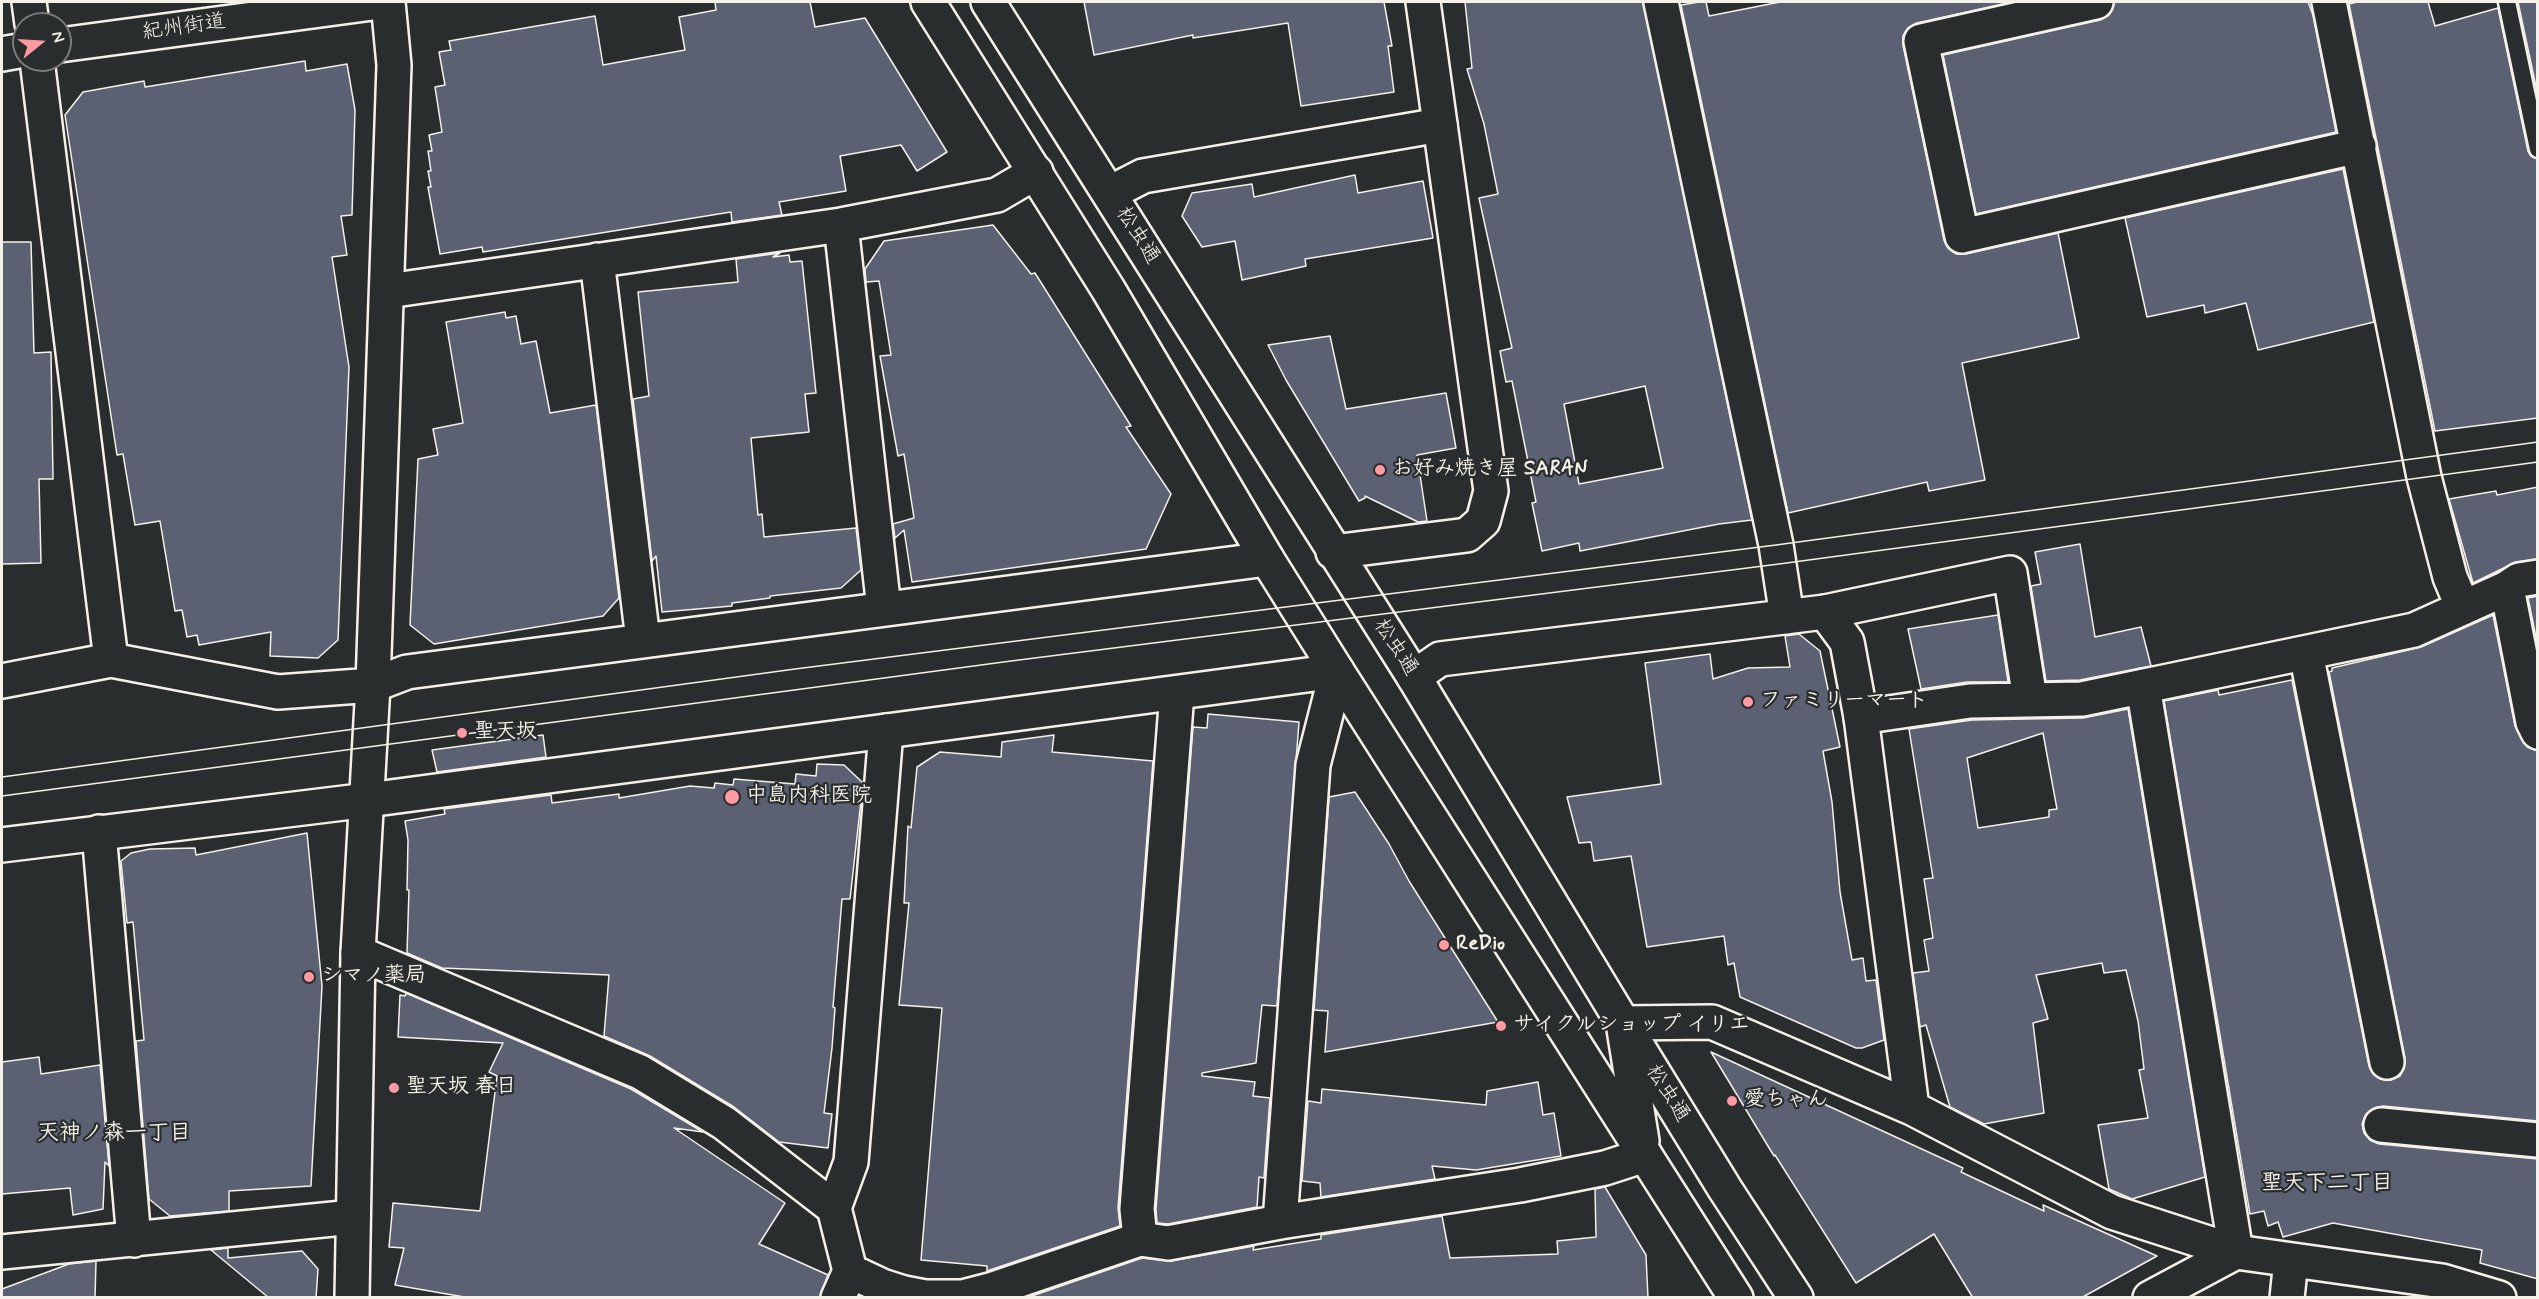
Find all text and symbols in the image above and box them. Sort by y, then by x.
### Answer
street label: 紀州街道 [141,10,227,46]
north arrow [12,12,72,72]
text: N [46,29,69,45]
street label: 松虫通 [1110,203,1164,269]
place label: お好み焼き屋 SARAN [1392,457,1588,483]
marker: お好み焼き屋 SARAN [1373,463,1387,477]
street label: 松虫通 [1367,615,1423,681]
place label: ファミリーマート [1760,689,1928,715]
marker: ファミリーマート [1741,695,1755,709]
place label: 聖天坂 [474,720,537,746]
marker: 聖天坂 [455,726,469,740]
place label: 中島内科医院 [746,784,872,810]
marker: 中島内科医院 [723,788,741,806]
place label: ReDio [1456,932,1505,958]
marker: ReDio [1437,938,1451,952]
place label: シマノ薬局 [321,964,426,990]
marker: シマノ薬局 [302,970,316,984]
place label: サイクルショップ イリエ [1513,1013,1750,1039]
marker: サイクルショップ イリエ [1494,1019,1508,1033]
street label: 松虫通 [1640,1061,1694,1127]
place label: 聖天坂 春日 [406,1075,517,1101]
marker: 聖天坂 春日 [387,1081,401,1095]
place label: 愛ちゃん [1744,1088,1828,1114]
marker: 愛ちゃん [1725,1094,1739,1108]
district label: 天神ノ森一丁目 [37,1121,191,1147]
district label: 聖天下二丁目 [2261,1171,2393,1197]

